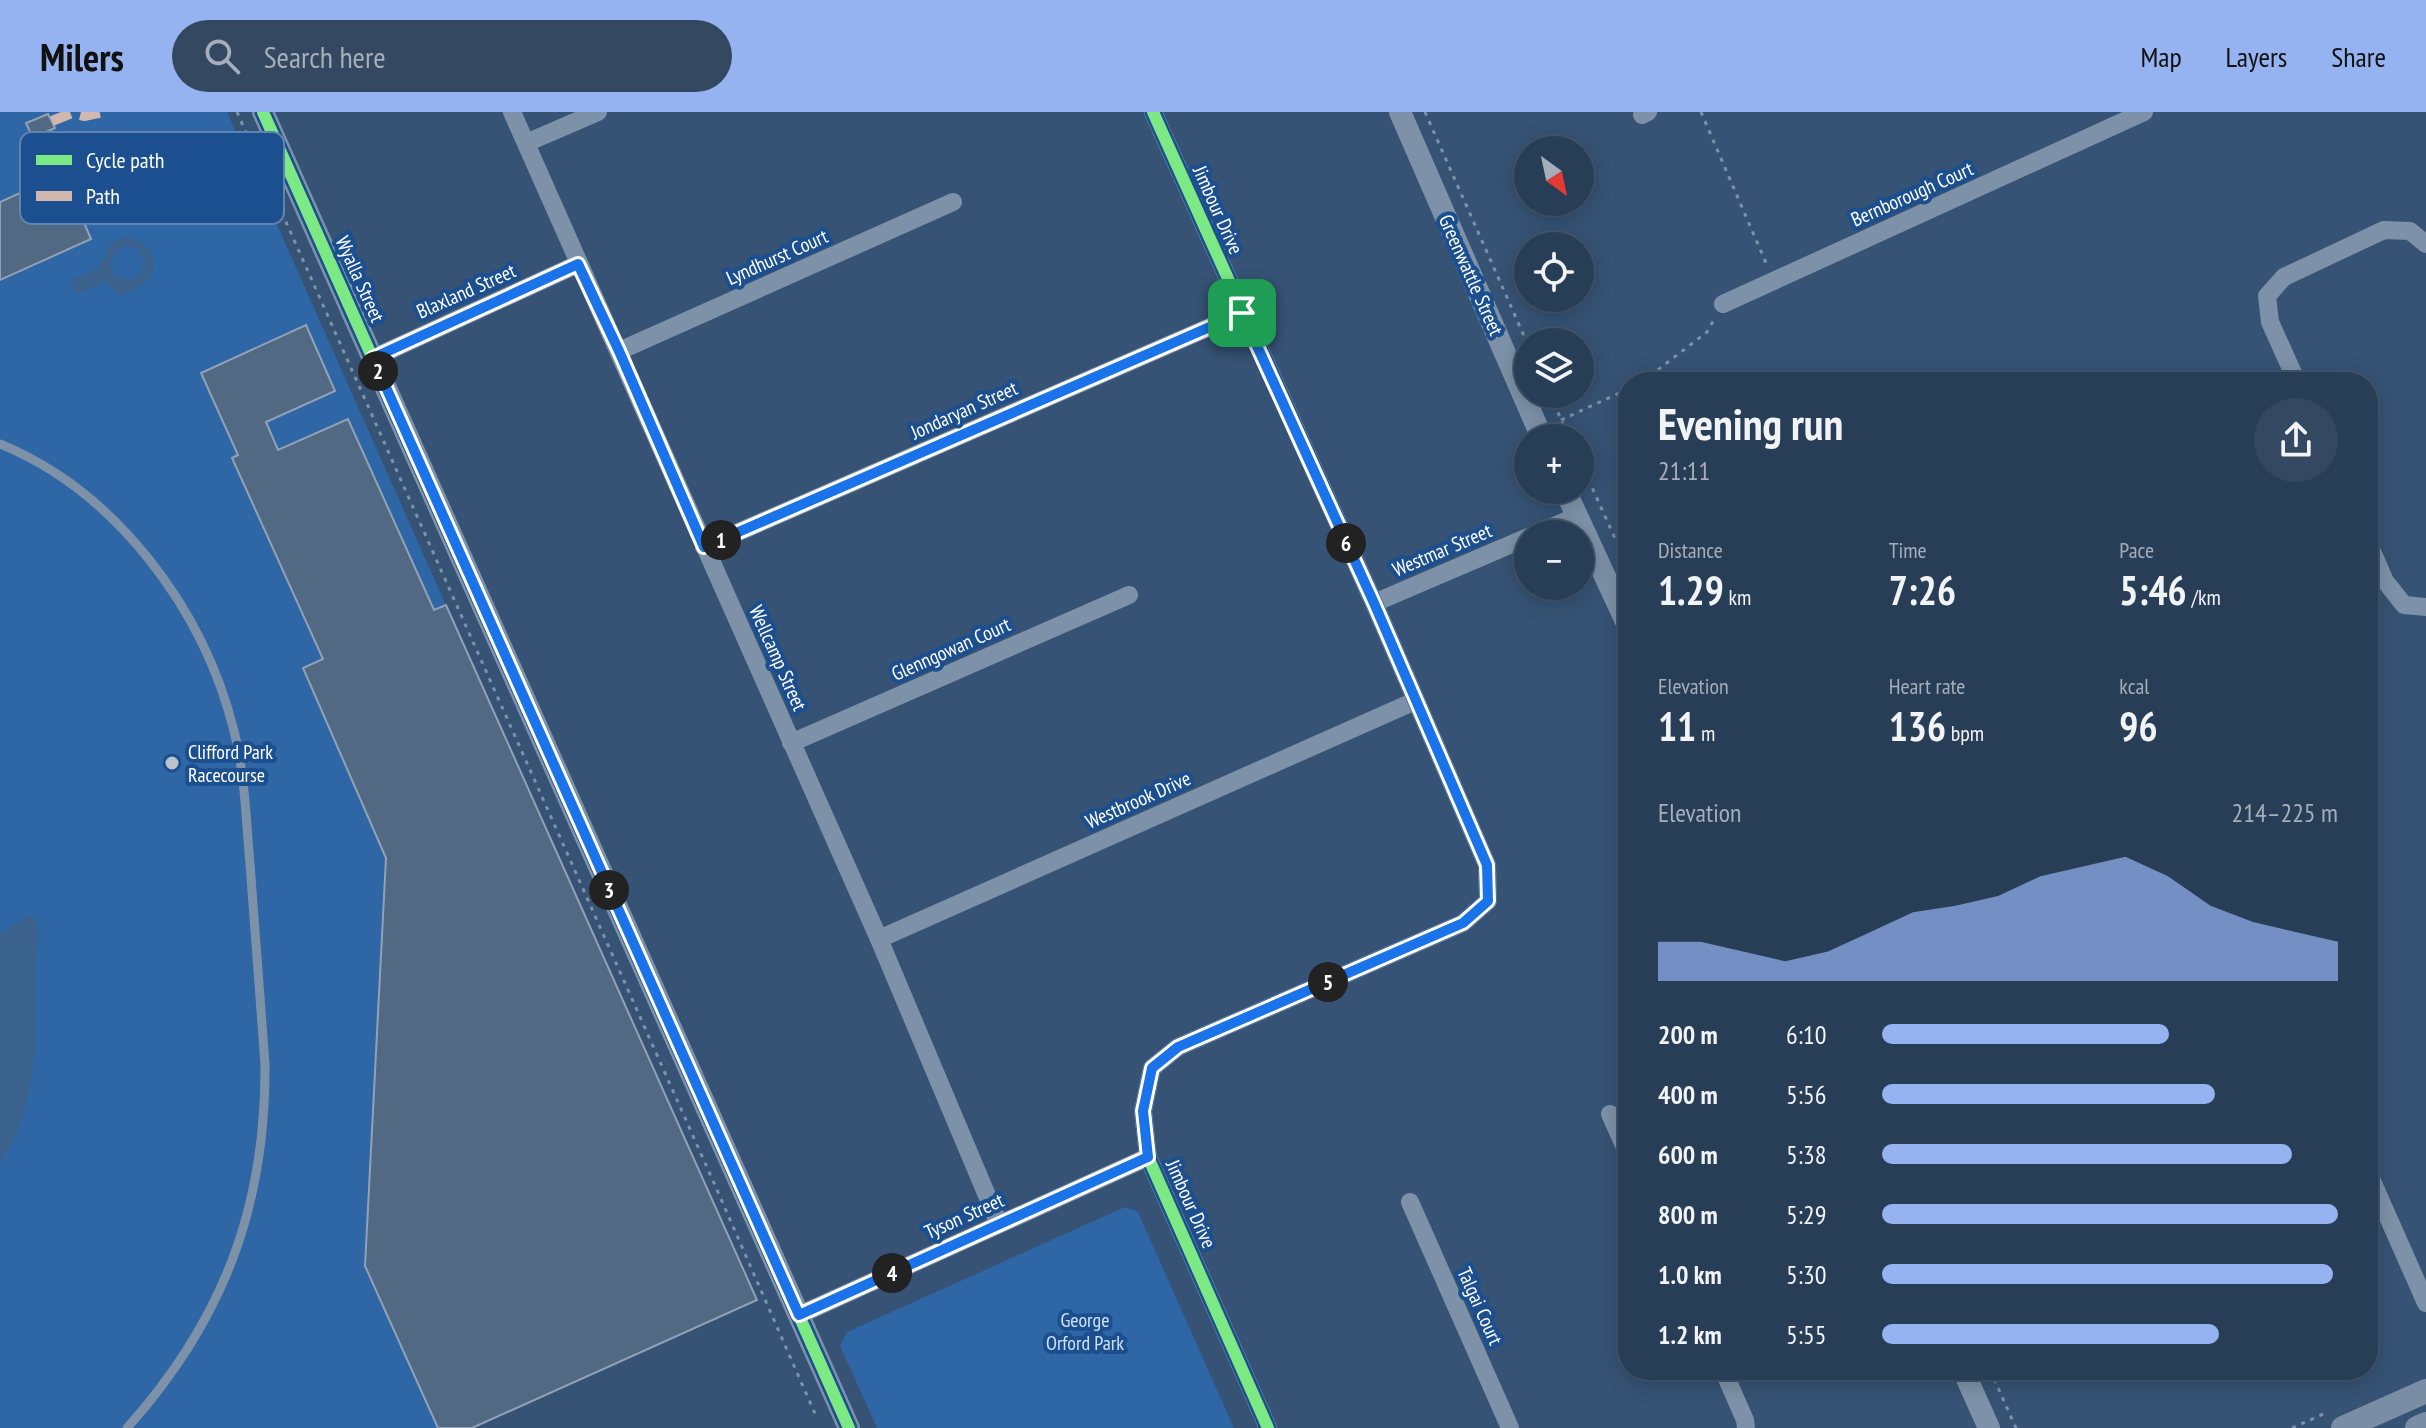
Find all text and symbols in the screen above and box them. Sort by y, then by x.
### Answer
search box [172,20,732,92]
text: Milers [40,32,124,81]
icon: search [200,34,244,78]
text: Search here [264,37,386,76]
text: Map [2140,38,2182,75]
text: Layers [2226,38,2287,75]
text: Share [2331,38,2386,75]
legend [20,132,284,224]
north arrow [1514,136,1594,216]
map controls [1514,136,1594,600]
text: Cycle path [86,146,164,174]
street label: Bernborough Court [1847,155,1978,233]
street label: Jimbour Drive [1187,161,1249,258]
text: Path [86,182,120,210]
street label: Greenwattle Street [1433,210,1509,340]
street label: Lyndhurst Court [722,223,832,291]
street label: Wyalla Street [329,232,391,327]
button: locate [1514,232,1594,312]
street label: Blaxland Street [412,257,520,324]
pin [1208,279,1276,347]
icon: arrive [1220,291,1264,335]
button: layers [1514,328,1594,408]
pin: 2 [358,351,398,391]
text: 2 [373,357,383,385]
street label: Jondaryan Street [906,375,1022,446]
text: Evening run [1658,395,1843,452]
button: share [2254,398,2338,482]
button: + [1514,424,1594,504]
text: 21:11 [1658,454,1710,487]
street label: Westmar Street [1388,517,1496,583]
pin: 1 [701,520,741,560]
button: − [1514,520,1594,600]
pin: 6 [1326,523,1366,563]
text: 1 [716,526,726,554]
text: 6 [1341,529,1351,557]
text: Distance [1658,536,1723,564]
text: Time [1889,536,1927,564]
text: Pace [2119,536,2154,564]
text: 1.29 [1658,564,1724,616]
text: 7:26 [1889,564,1956,616]
text: 5:46 [2119,564,2187,616]
text: km [1724,583,1751,611]
text: /km [2187,583,2221,611]
street label: Wellcamp Street [743,601,813,715]
street label: Glenngowan Court [887,611,1015,687]
text: Elevation [1658,672,1729,700]
text: Heart rate [1889,672,1965,700]
text: kcal [2119,672,2149,700]
text: 11 [1658,700,1696,752]
text: 136 [1889,700,1946,752]
text: 96 [2119,700,2158,752]
text: m [1696,719,1715,747]
text: bpm [1946,719,1984,747]
place label: Clifford Park Racecourse [188,739,273,788]
marker: Clifford Park Racecourse [163,754,181,772]
street label: Westbrook Drive [1081,765,1195,835]
text: Elevation [1658,796,1741,829]
text: 214–225 m [2232,796,2338,829]
pin: 3 [589,870,629,910]
text: 3 [604,876,614,904]
pin: 5 [1308,962,1348,1002]
text: 5 [1323,968,1333,996]
text: 200 m [1658,1018,1718,1051]
text: 6:10 [1786,1018,1826,1051]
text: 400 m [1658,1078,1718,1111]
text: 5:56 [1786,1078,1826,1111]
text: 600 m [1658,1138,1718,1171]
text: 5:38 [1786,1138,1826,1171]
street label: Jimbour Drive [1160,1155,1222,1252]
street label: Tyson Street [920,1187,1008,1245]
text: 800 m [1658,1198,1718,1231]
text: 5:29 [1786,1198,1826,1231]
pin: 4 [872,1253,912,1293]
text: 1.0 km [1658,1258,1722,1291]
text: 5:30 [1786,1258,1826,1291]
text: 4 [887,1259,897,1287]
street label: Talgai Court [1451,1263,1509,1349]
park label: George Orford Park [1046,1307,1124,1356]
text: 1.2 km [1658,1318,1722,1351]
text: 5:55 [1786,1318,1826,1351]

